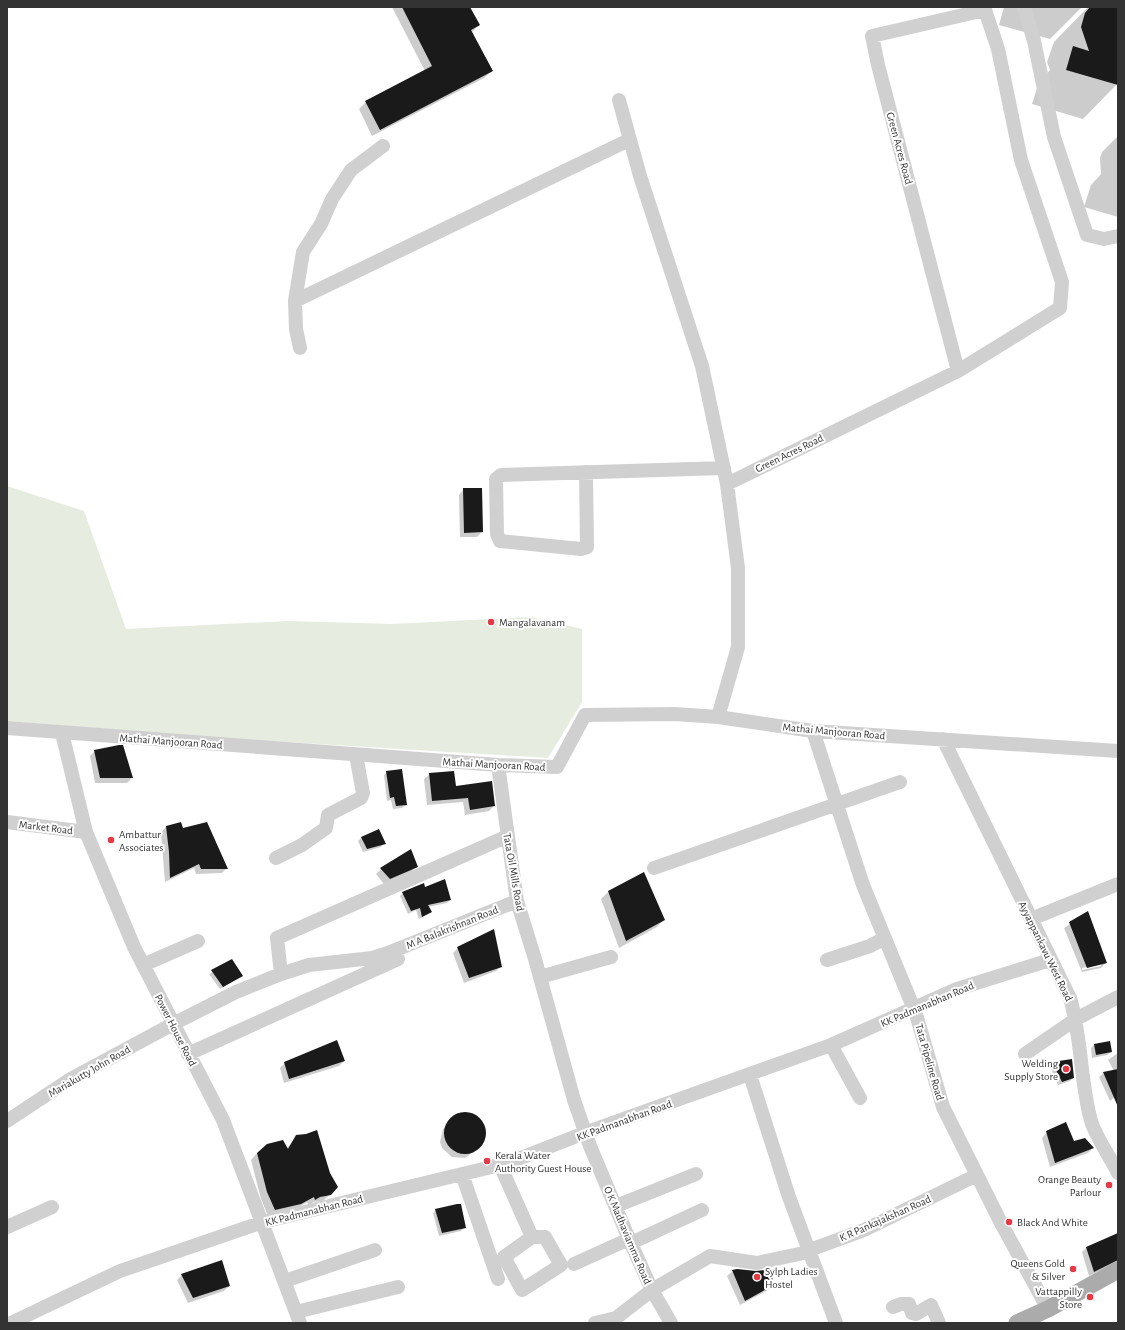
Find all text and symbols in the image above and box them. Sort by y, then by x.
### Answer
street label: Green Acres Road [885,111,915,186]
street label: Green Acres Road [753,432,825,475]
marker: Mangalavanam [486,617,496,627]
place label: Mangalavanam [499,617,565,628]
street label: Mathai Manjooran Road [782,722,886,741]
street label: Mathai Manjooran Road [119,732,223,751]
street label: Mathai Manjooran Road [442,756,546,773]
street label: Market Road [18,819,74,836]
place label: Ambattur Associates [119,829,163,853]
street label: Tata Oil Mills Road [501,832,526,912]
marker: Ambattur Associates [106,835,116,845]
street label: Ayyappankavu West Road [1017,899,1075,1003]
street label: M A Balakrishnan Road [405,904,500,951]
street label: KK Padmanabhan Road [879,980,976,1029]
street label: Power House Road [153,992,199,1068]
street label: Tata Pipeline Road [913,1023,946,1102]
street label: Mariakutty John Road [46,1043,132,1099]
place label: Welding Supply Store [1004,1058,1059,1082]
marker: Welding Supply Store [1061,1064,1071,1074]
street label: KK Padmanabhan Road [575,1098,673,1143]
place label: Kerala Water Authority Guest House [495,1150,591,1174]
marker: Kerala Water Authority Guest House [482,1156,492,1166]
place label: Orange Beauty Parlour [1038,1174,1101,1198]
marker: Orange Beauty Parlour [1104,1180,1114,1190]
street label: O K Madhaviamma Road [602,1185,653,1286]
street label: KK Padmanabhan Road [264,1193,364,1228]
street label: K R Pankajakshan Road [838,1193,933,1244]
marker: Black And White [1004,1217,1014,1227]
place label: Black And White [1017,1217,1088,1228]
place label: Queens Gold & Silver [1010,1258,1065,1282]
marker: Queens Gold & Silver [1068,1264,1078,1274]
place label: Sylph Ladies Hostel [765,1266,818,1290]
marker: Sylph Ladies Hostel [752,1272,762,1282]
place label: Vattappilly Store [1035,1286,1082,1310]
marker: Vattappilly Store [1085,1292,1095,1302]

